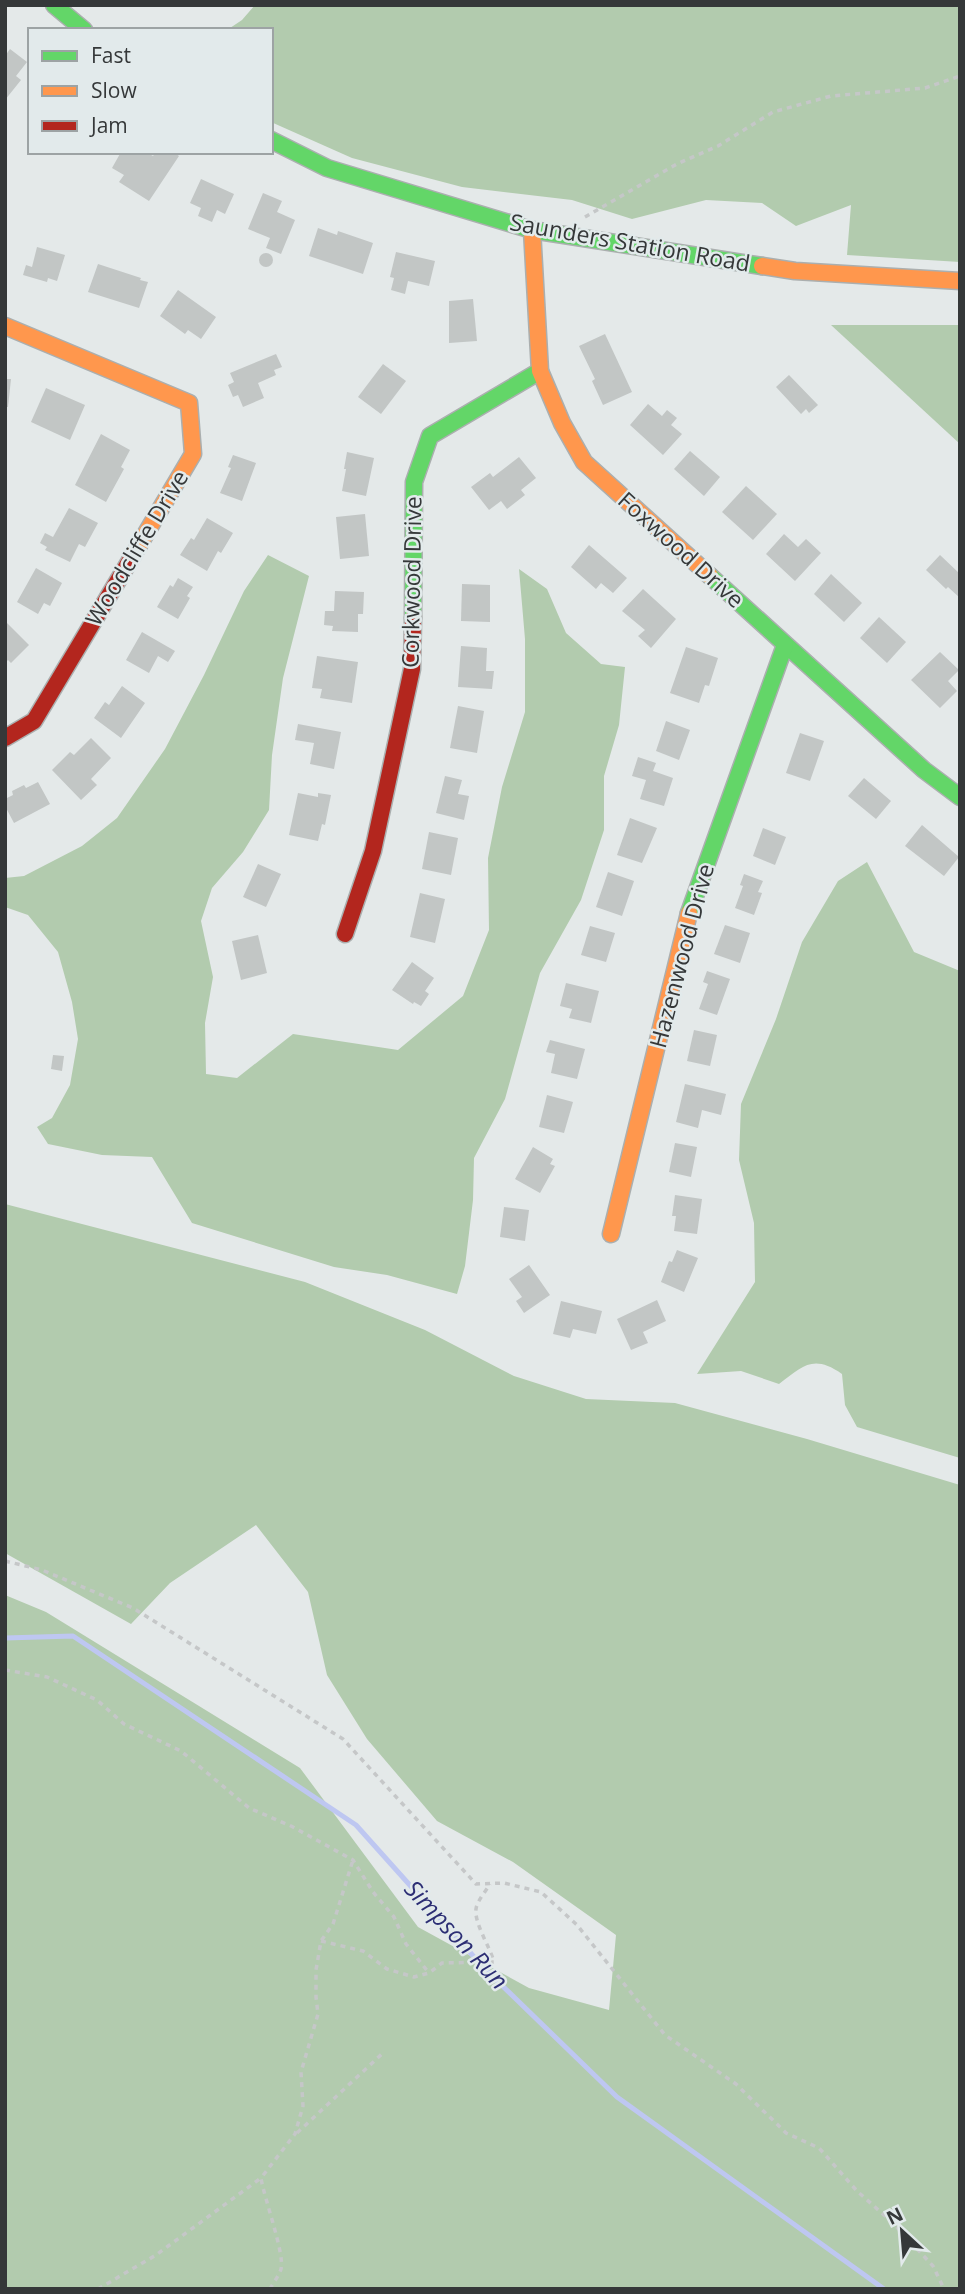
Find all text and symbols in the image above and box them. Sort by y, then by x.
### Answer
legend [28,28,273,154]
text: Fast [91,41,131,69]
text: Slow [91,76,137,104]
text: Jam [89,111,128,139]
street label: Saunders Station Road [508,205,753,279]
street label: Woodcliffe Drive [77,464,195,631]
street label: Foxwood Drive [612,484,752,615]
street label: Corkwood Drive [394,496,428,668]
street label: Hazenwood Drive [641,860,721,1051]
water label: Simpson Run [398,1872,516,1996]
north arrow [867,2196,937,2266]
text: N [882,2201,907,2231]

